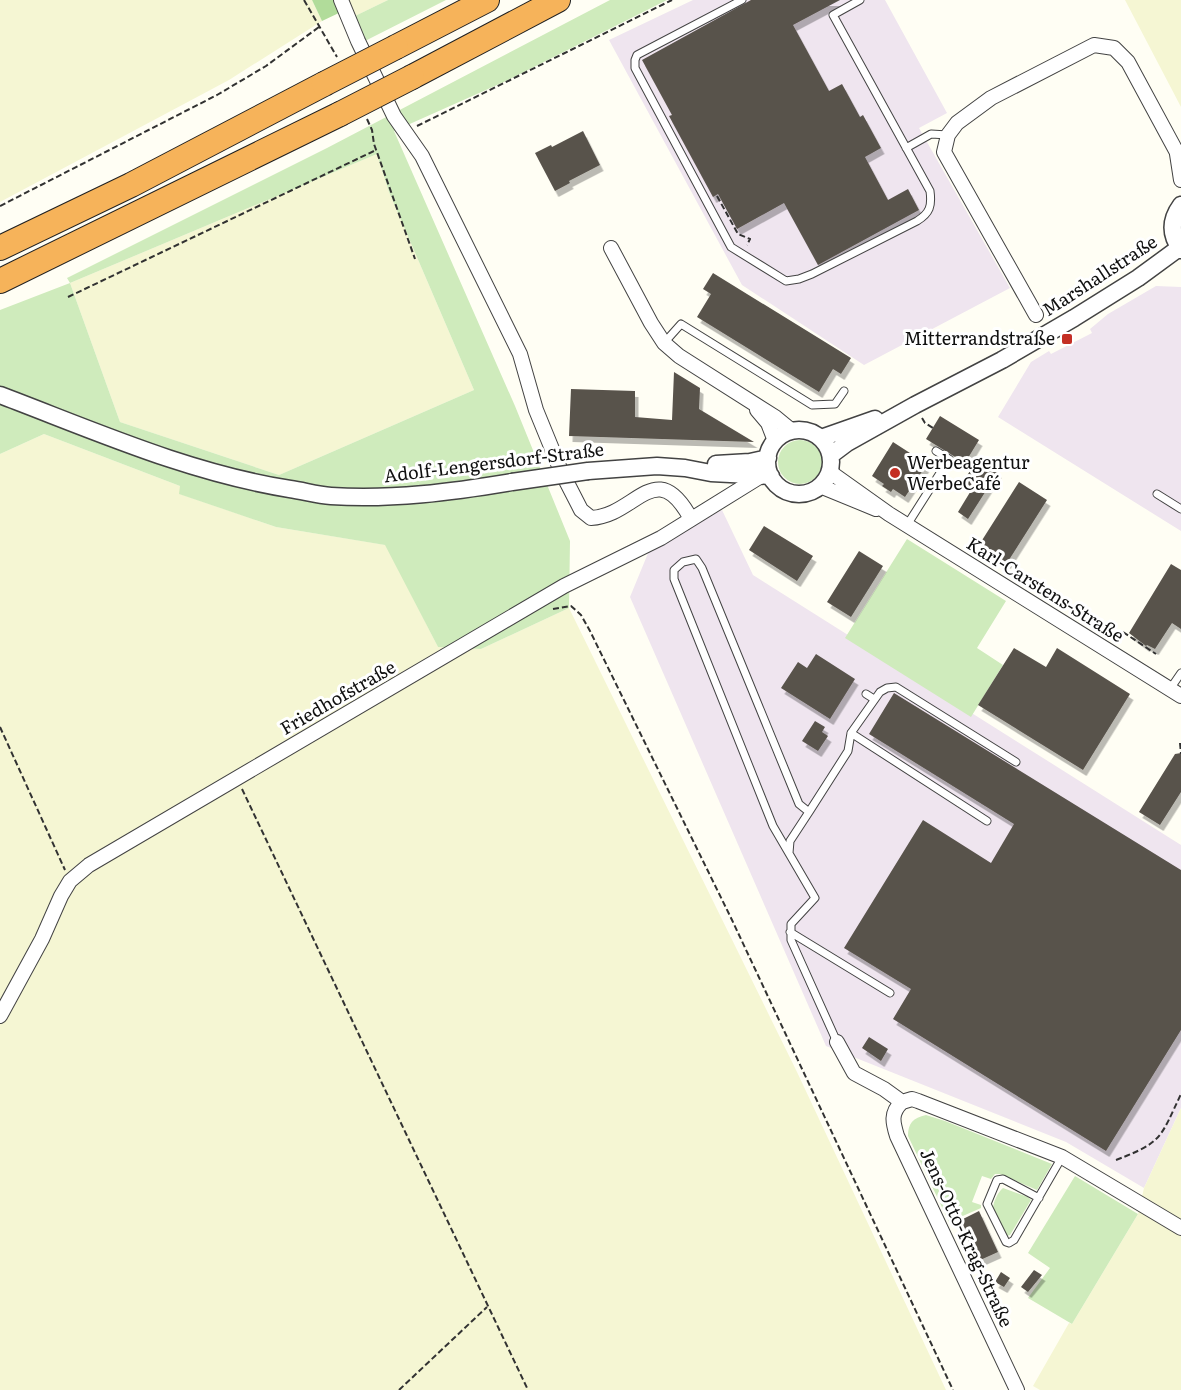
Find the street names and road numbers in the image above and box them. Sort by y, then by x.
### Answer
street label: Marshallstraße [1036,227,1162,322]
street label: Adolf-Lengersdorf-Straße [382,435,605,488]
street label: Karl-Carstens-Straße [962,529,1130,648]
street label: Friedhofstraße [275,653,400,741]
street label: Jens-Otto-Krag-Straße [914,1143,1021,1331]

